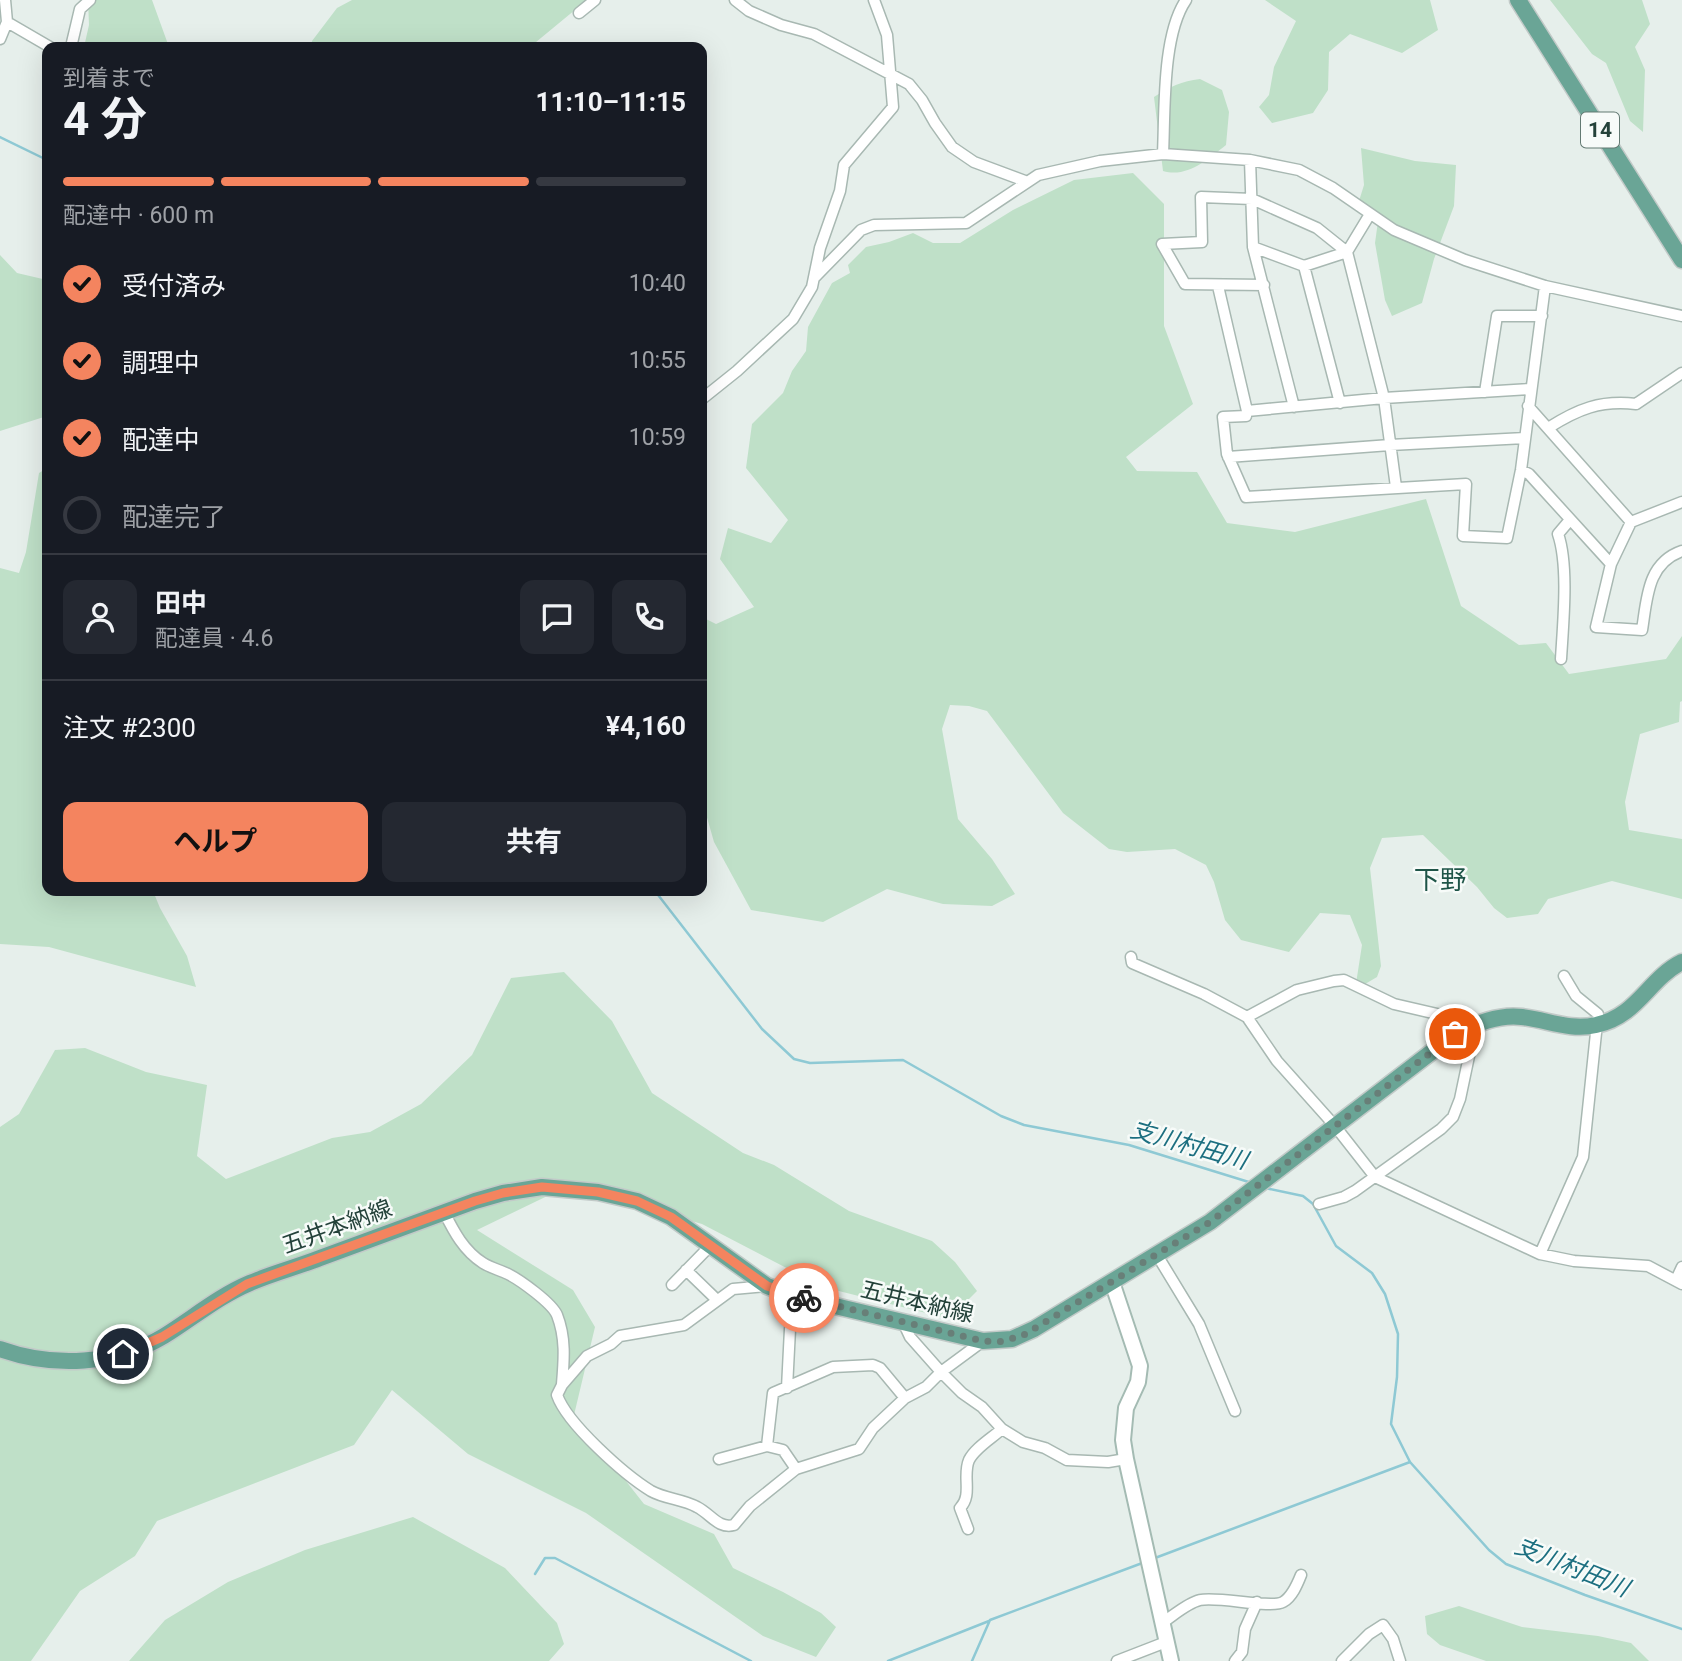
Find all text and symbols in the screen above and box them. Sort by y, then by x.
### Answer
text: 到着まで [63,65,155,92]
text: 11:10–11:15 [536,87,686,117]
text: 4 分 [63,92,147,146]
road number: 14 [1581,113,1619,148]
text: 配達中 · 600 m [63,202,214,229]
icon: check [63,265,101,303]
text: 10:40 [629,270,686,297]
text: 受付済み [122,271,226,301]
icon: check [63,342,101,380]
text: 10:55 [629,347,686,374]
text: 調理中 [122,348,200,378]
icon: check [63,419,101,457]
text: 10:59 [629,424,686,451]
text: 配達中 [122,425,200,455]
text: 配達完了 [122,502,226,532]
button: person [63,580,137,654]
button: chat [520,580,594,654]
button: phone [612,580,686,654]
text: 田中 [155,588,207,618]
text: 配達員 · 4.6 [155,625,273,652]
text: ¥4,160 [606,711,686,741]
text: 注文 #2300 [63,713,196,743]
button: ヘルプ [63,802,368,882]
button: 共有 [382,802,686,882]
district label: 下野 [1414,865,1466,895]
pin [1425,1004,1485,1064]
icon: bag [1436,1015,1474,1053]
water label: 支川村田川 [1127,1115,1253,1176]
street label: 五井本納線 [278,1195,396,1259]
courier [769,1263,839,1333]
street label: 五井本納線 [858,1276,976,1328]
icon: bike [785,1279,823,1317]
pin [93,1324,153,1384]
icon: home [104,1335,142,1373]
water label: 支川村田川 [1511,1532,1636,1604]

